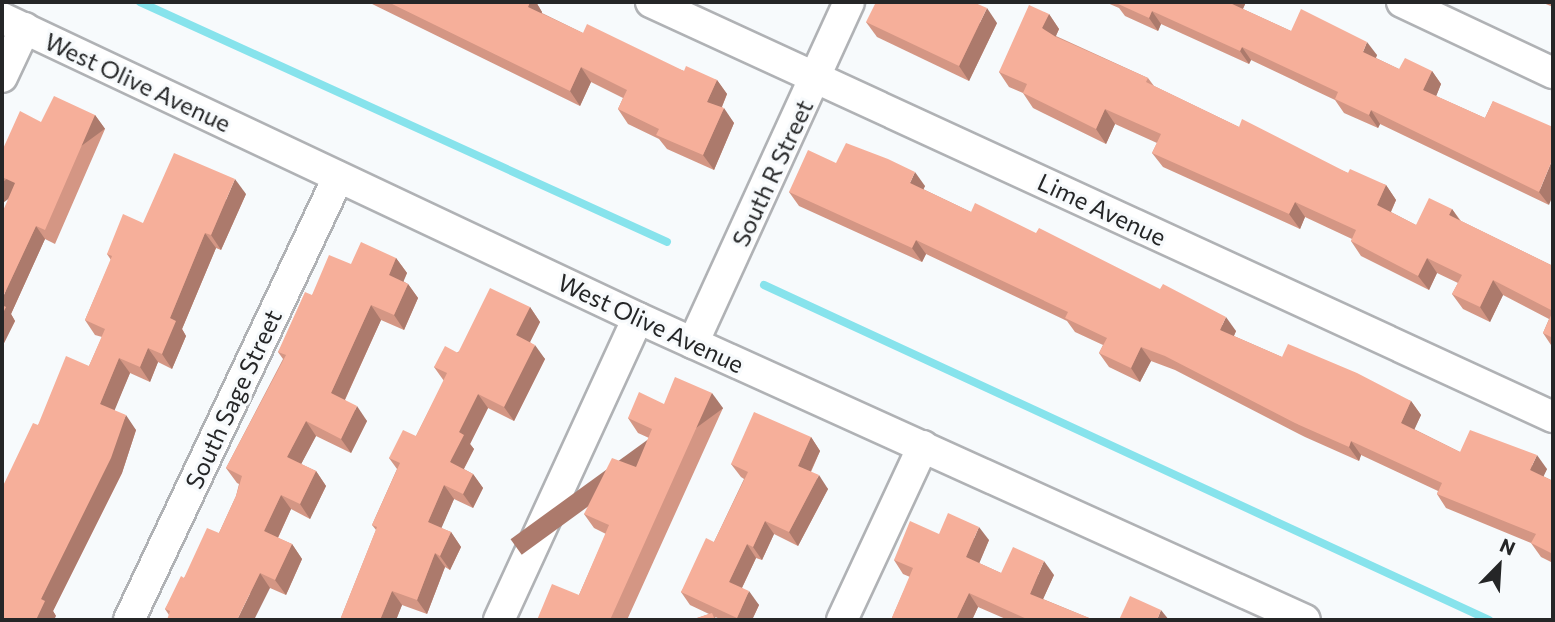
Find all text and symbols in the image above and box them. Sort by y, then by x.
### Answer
street label: West Olive Avenue [40,26,236,138]
street label: South R Street [725,95,819,251]
street label: Lime Avenue [1033,167,1171,251]
street label: West Olive Avenue [553,267,749,379]
street label: South Sage Street [179,305,287,493]
north arrow [1464,531,1534,601]
text: N [1497,533,1519,560]

